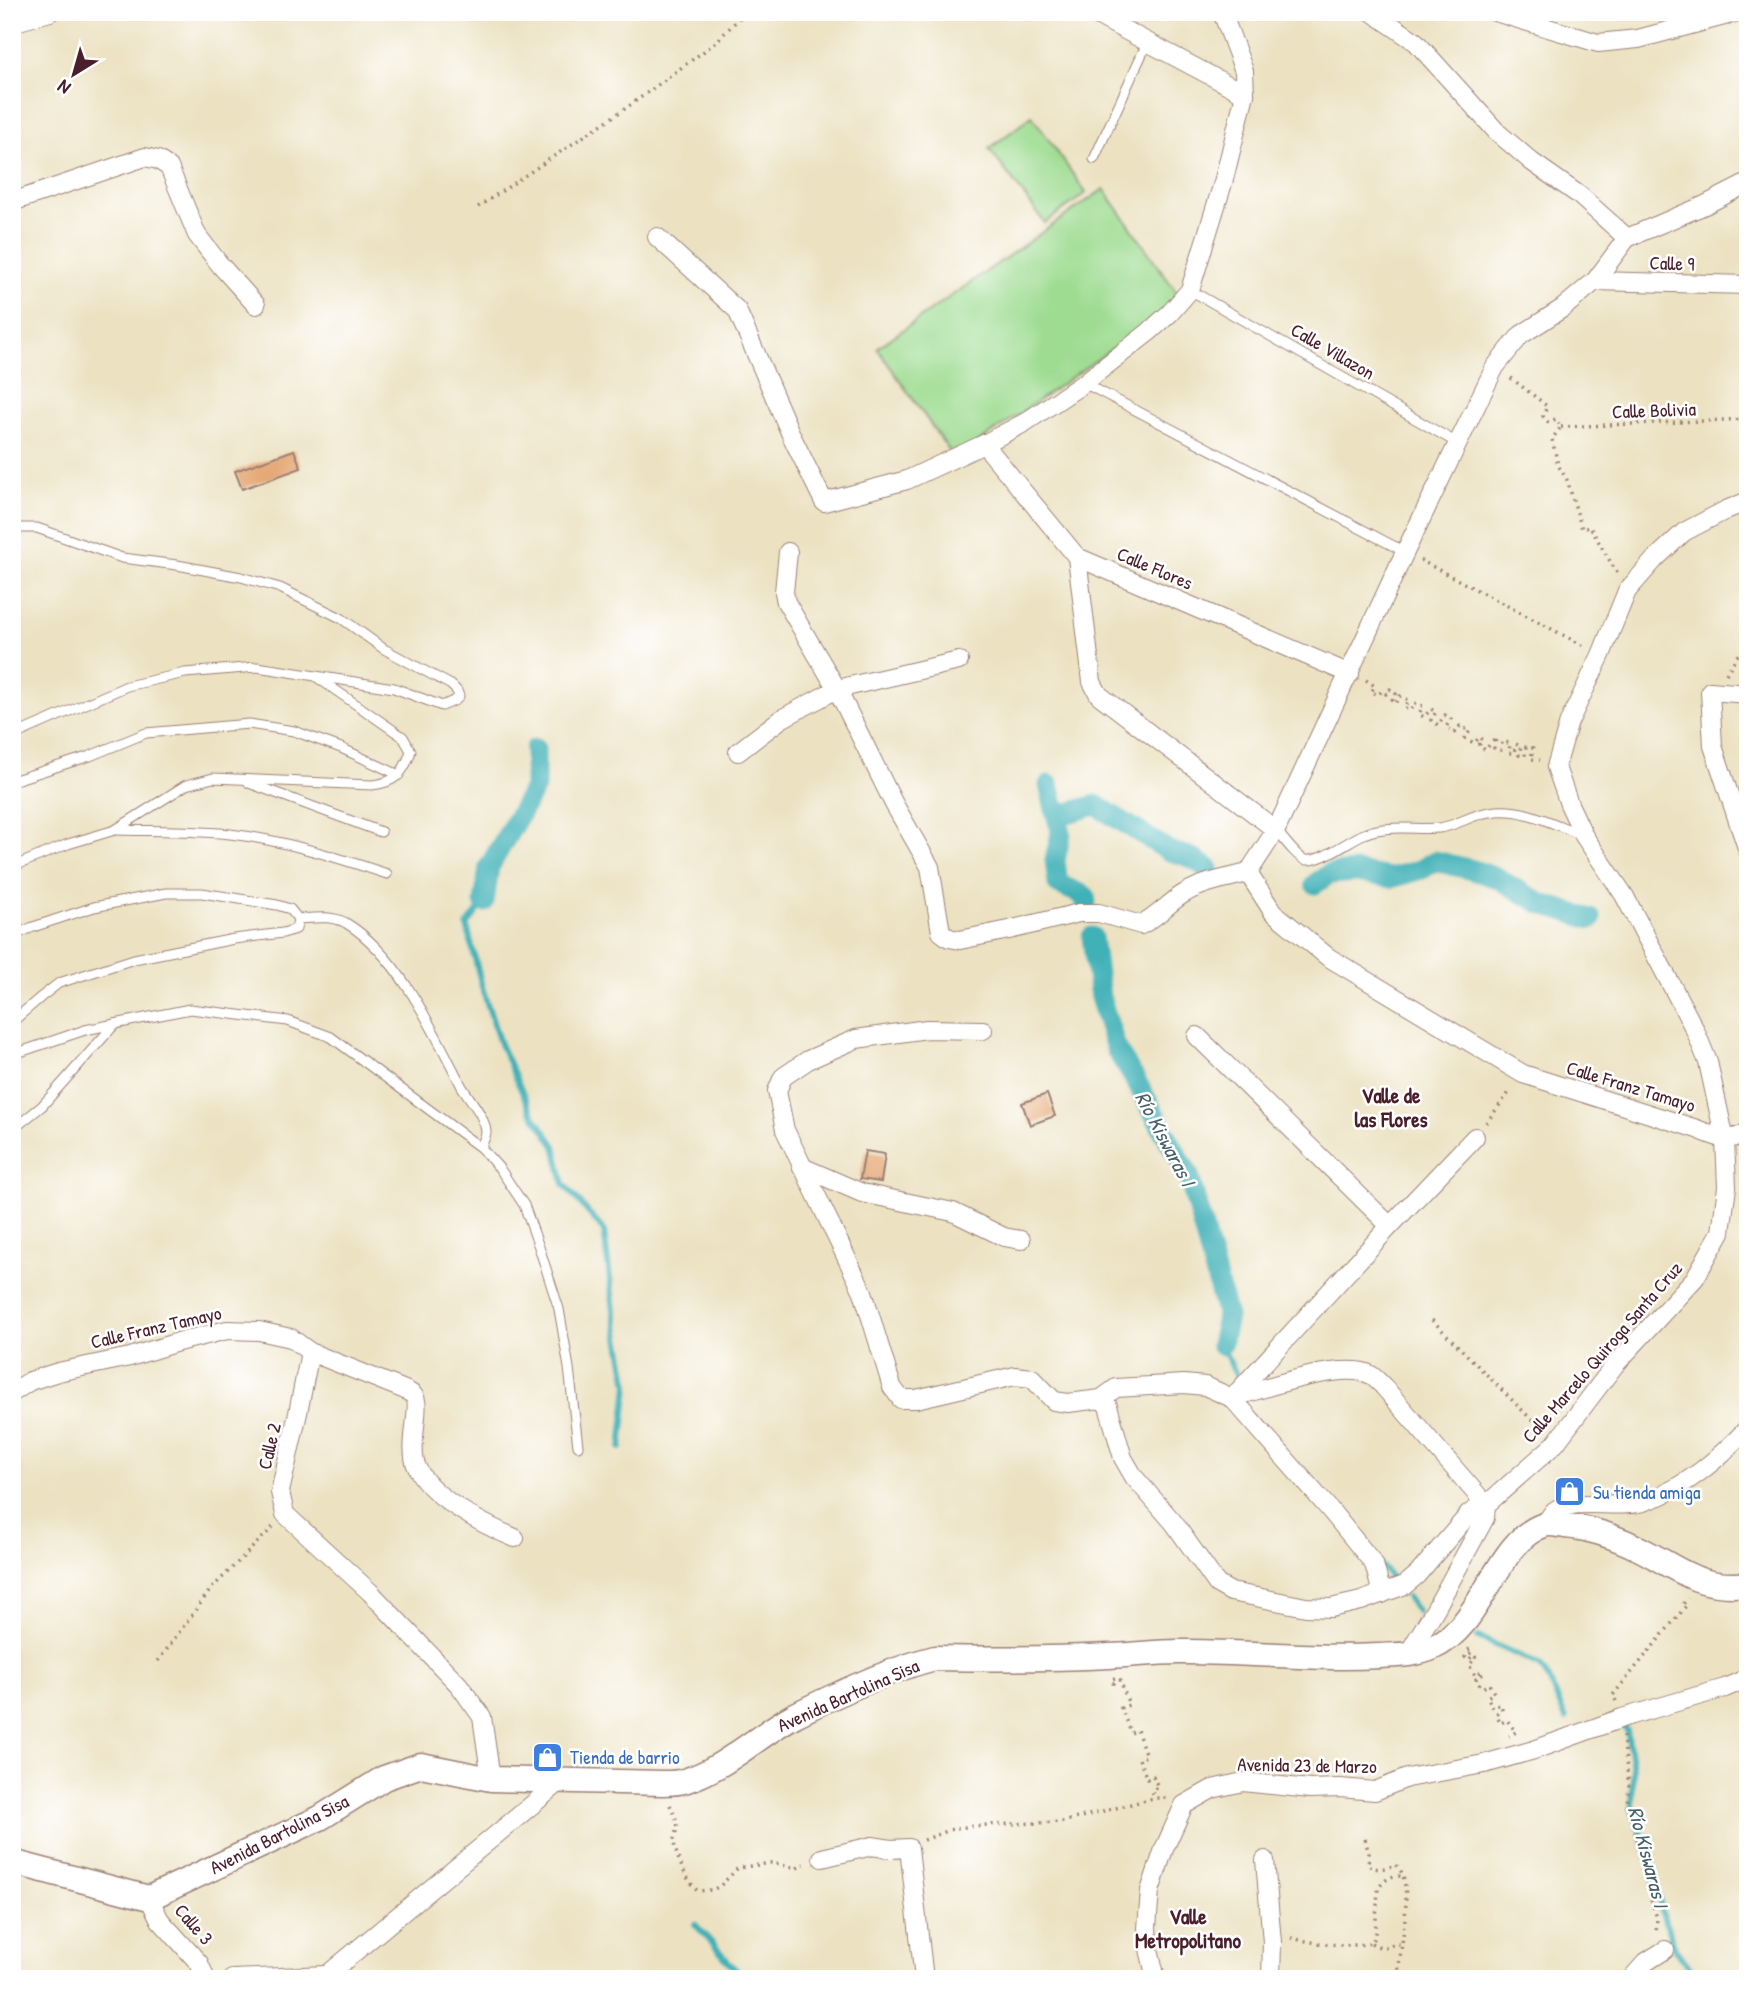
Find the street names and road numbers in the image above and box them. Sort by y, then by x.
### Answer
street label: Calle 9 [1649,249,1695,277]
street label: Calle Villazon [1286,317,1380,385]
street label: Calle Bolivia [1612,396,1697,424]
street label: Calle Flores [1113,540,1197,596]
street label: Calle Franz Tamayo [1563,1054,1699,1118]
street label: Calle Marcelo Quiroga Santa Cruz [1516,1256,1688,1448]
street label: Calle Franz Tamayo [88,1299,224,1355]
street label: Calle 2 [251,1420,287,1472]
street label: Avenida Bartolina Sisa [773,1652,923,1738]
street label: Avenida 23 de Marzo [1237,1751,1377,1779]
street label: Avenida Bartolina Sisa [205,1788,353,1880]
street label: Calle 3 [169,1898,219,1950]

